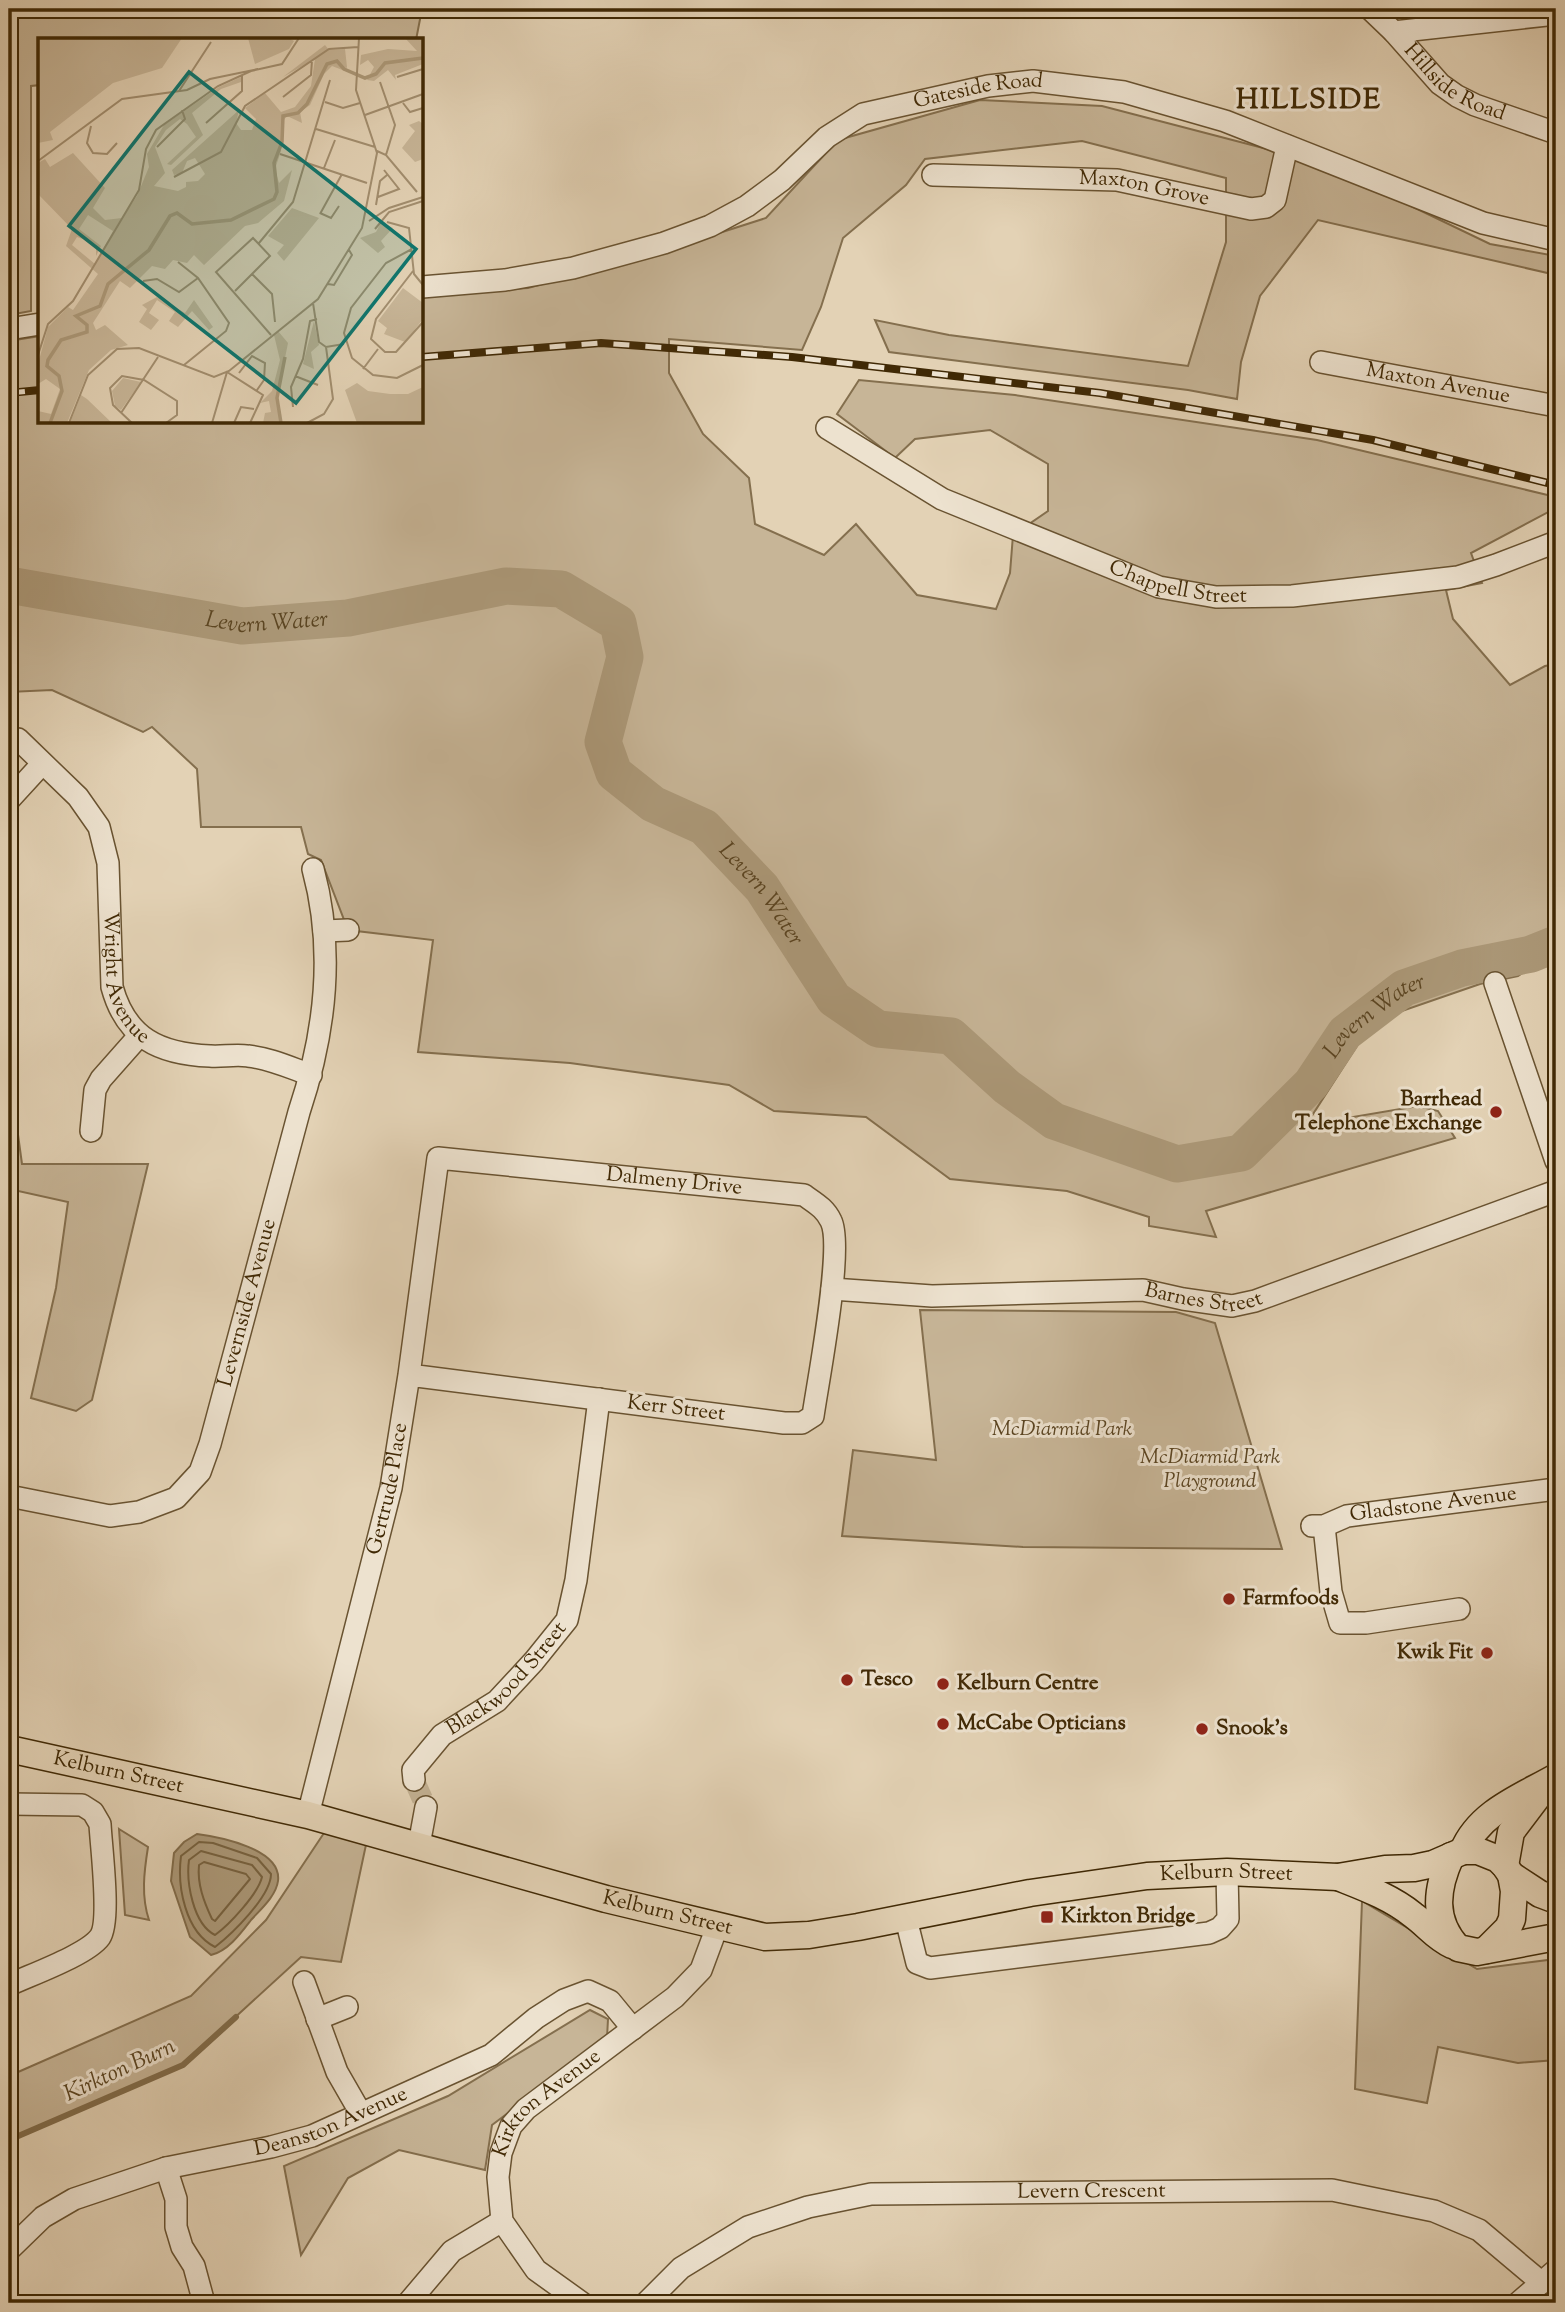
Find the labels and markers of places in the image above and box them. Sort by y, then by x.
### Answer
place label: Barrhead Telephone Exchange [1295,1085,1482,1139]
marker: Barrhead Telephone Exchange [1488,1104,1504,1120]
place label: Farmfoods [1243,1584,1339,1614]
marker: Farmfoods [1221,1591,1237,1607]
place label: Kwik Fit [1397,1638,1474,1668]
marker: Kwik Fit [1479,1645,1495,1661]
place label: Tesco [861,1665,913,1695]
place label: Kelburn Centre [957,1669,1099,1699]
marker: Tesco [839,1672,855,1688]
marker: Kelburn Centre [935,1676,951,1692]
place label: McCabe Opticians [957,1709,1126,1739]
place label: Snook's [1216,1714,1288,1744]
marker: McCabe Opticians [935,1716,951,1732]
marker: Snook's [1194,1721,1210,1737]
place label: Kirkton Bridge [1061,1902,1195,1932]
marker: Kirkton Bridge [1039,1909,1055,1925]

